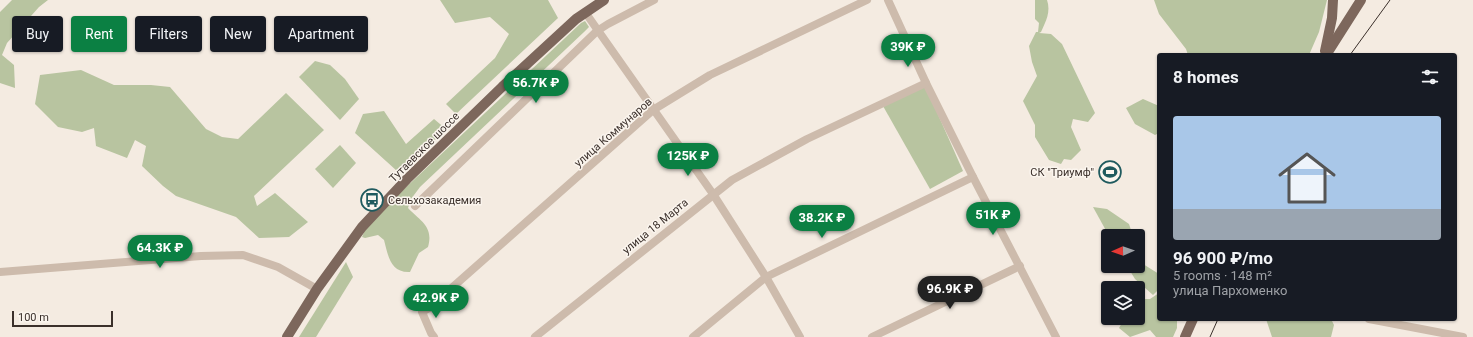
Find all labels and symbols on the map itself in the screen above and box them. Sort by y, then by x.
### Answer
pin: 39K ₽ [880,34,936,68]
pin: 56.7K ₽ [499,70,573,104]
street label: улица Коммунаров [572,95,655,170]
street label: Тутаевское шоссе [387,110,462,185]
pin: 125K ₽ [655,143,721,177]
sports icon: СК "Триумф" [1097,159,1123,185]
place label: СК "Триумф" [1030,166,1094,179]
bus stop icon: Сельхозакадемия [359,187,385,213]
place label: Сельхозакадемия [388,194,481,207]
street label: улица 18 Марта [620,196,691,257]
pin: 51K ₽ [965,202,1021,236]
pin: 38.2K ₽ [785,205,859,239]
north arrow [1101,229,1145,273]
pin: 64.3K ₽ [123,235,197,269]
pin: 96.9K ₽ [913,276,987,310]
pin: 42.9K ₽ [399,285,473,319]
scale bar [12,309,113,328]

